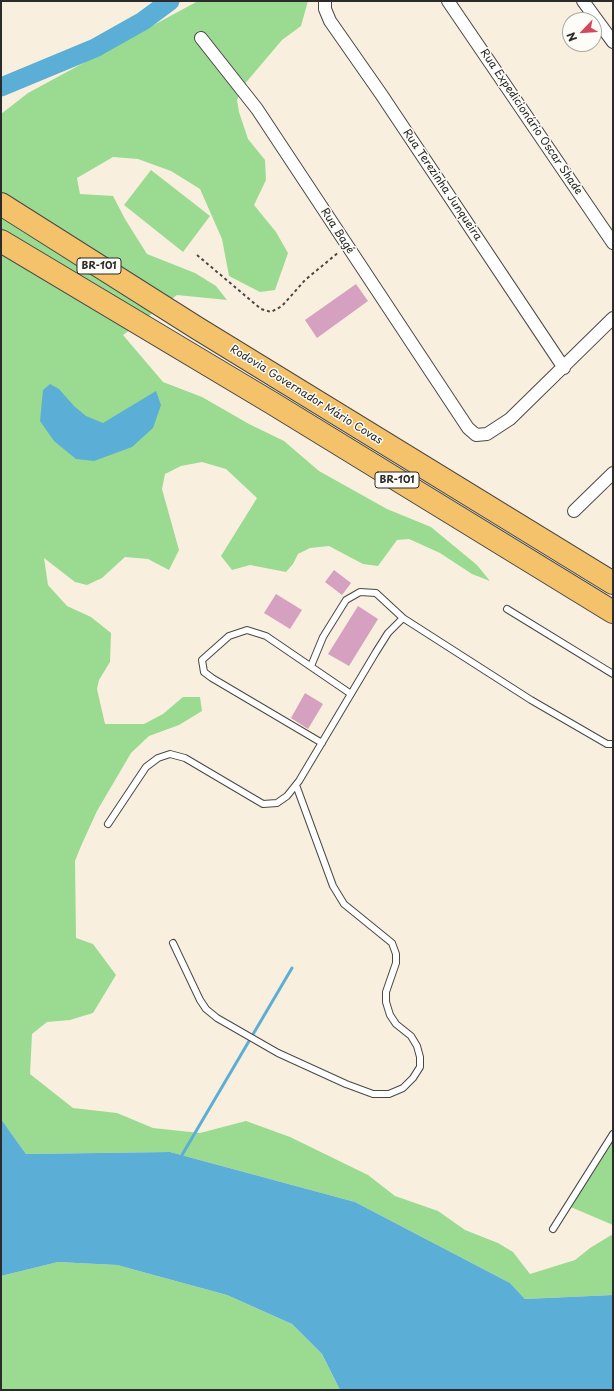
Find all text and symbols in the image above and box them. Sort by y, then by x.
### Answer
north arrow [562,12,602,52]
text: N [562,29,581,44]
street label: Rua Expedicionário Oscar Shade [477,47,585,197]
street label: Rua Terezinha Junqueira [400,127,484,243]
street label: Rua Bagé [317,206,357,256]
road number: BR-101 [77,258,121,274]
street label: Rodovia Governador Mário Covas [227,342,385,448]
road number: BR-101 [375,472,419,488]

